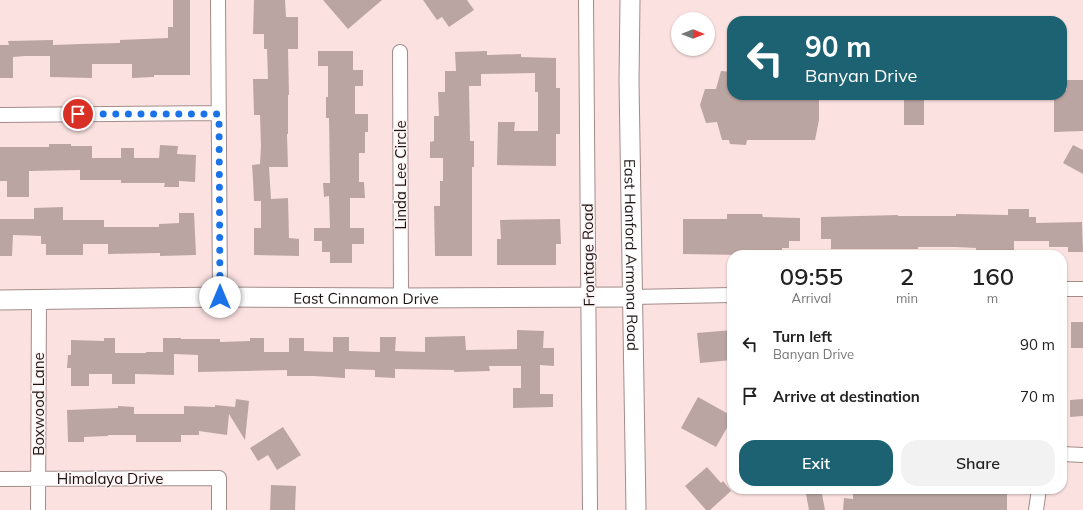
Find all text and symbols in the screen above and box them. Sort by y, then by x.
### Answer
north arrow [671,12,715,56]
map controls [671,12,715,56]
text: 90 m [805,29,871,64]
icon: left [739,32,791,84]
text: Banyan Drive [805,64,917,87]
pin [61,97,95,131]
icon: arrive [67,103,89,125]
street label: Linda Lee Circle [391,120,410,230]
street label: East Hanford Armona Road [621,159,643,351]
street label: Frontage Road [578,203,598,307]
text: 09:55 [780,261,843,291]
text: 2 [900,261,914,291]
text: 160 [971,261,1014,291]
position arrow [199,276,241,318]
street label: East Cinnamon Drive [293,288,439,308]
text: Arrival [792,290,831,306]
text: min [896,290,918,306]
text: m [987,290,998,306]
text: Turn left [773,327,832,346]
icon: left [739,333,761,355]
text: 90 m [1020,335,1055,354]
text: Banyan Drive [773,346,854,362]
street label: Boxwood Lane [29,352,48,456]
icon: arrive [739,385,761,407]
text: Arrive at destination [773,387,920,406]
text: 70 m [1020,387,1055,406]
button: Exit [739,440,893,486]
button: Share [901,440,1055,486]
street label: Himalaya Drive [57,469,163,488]

